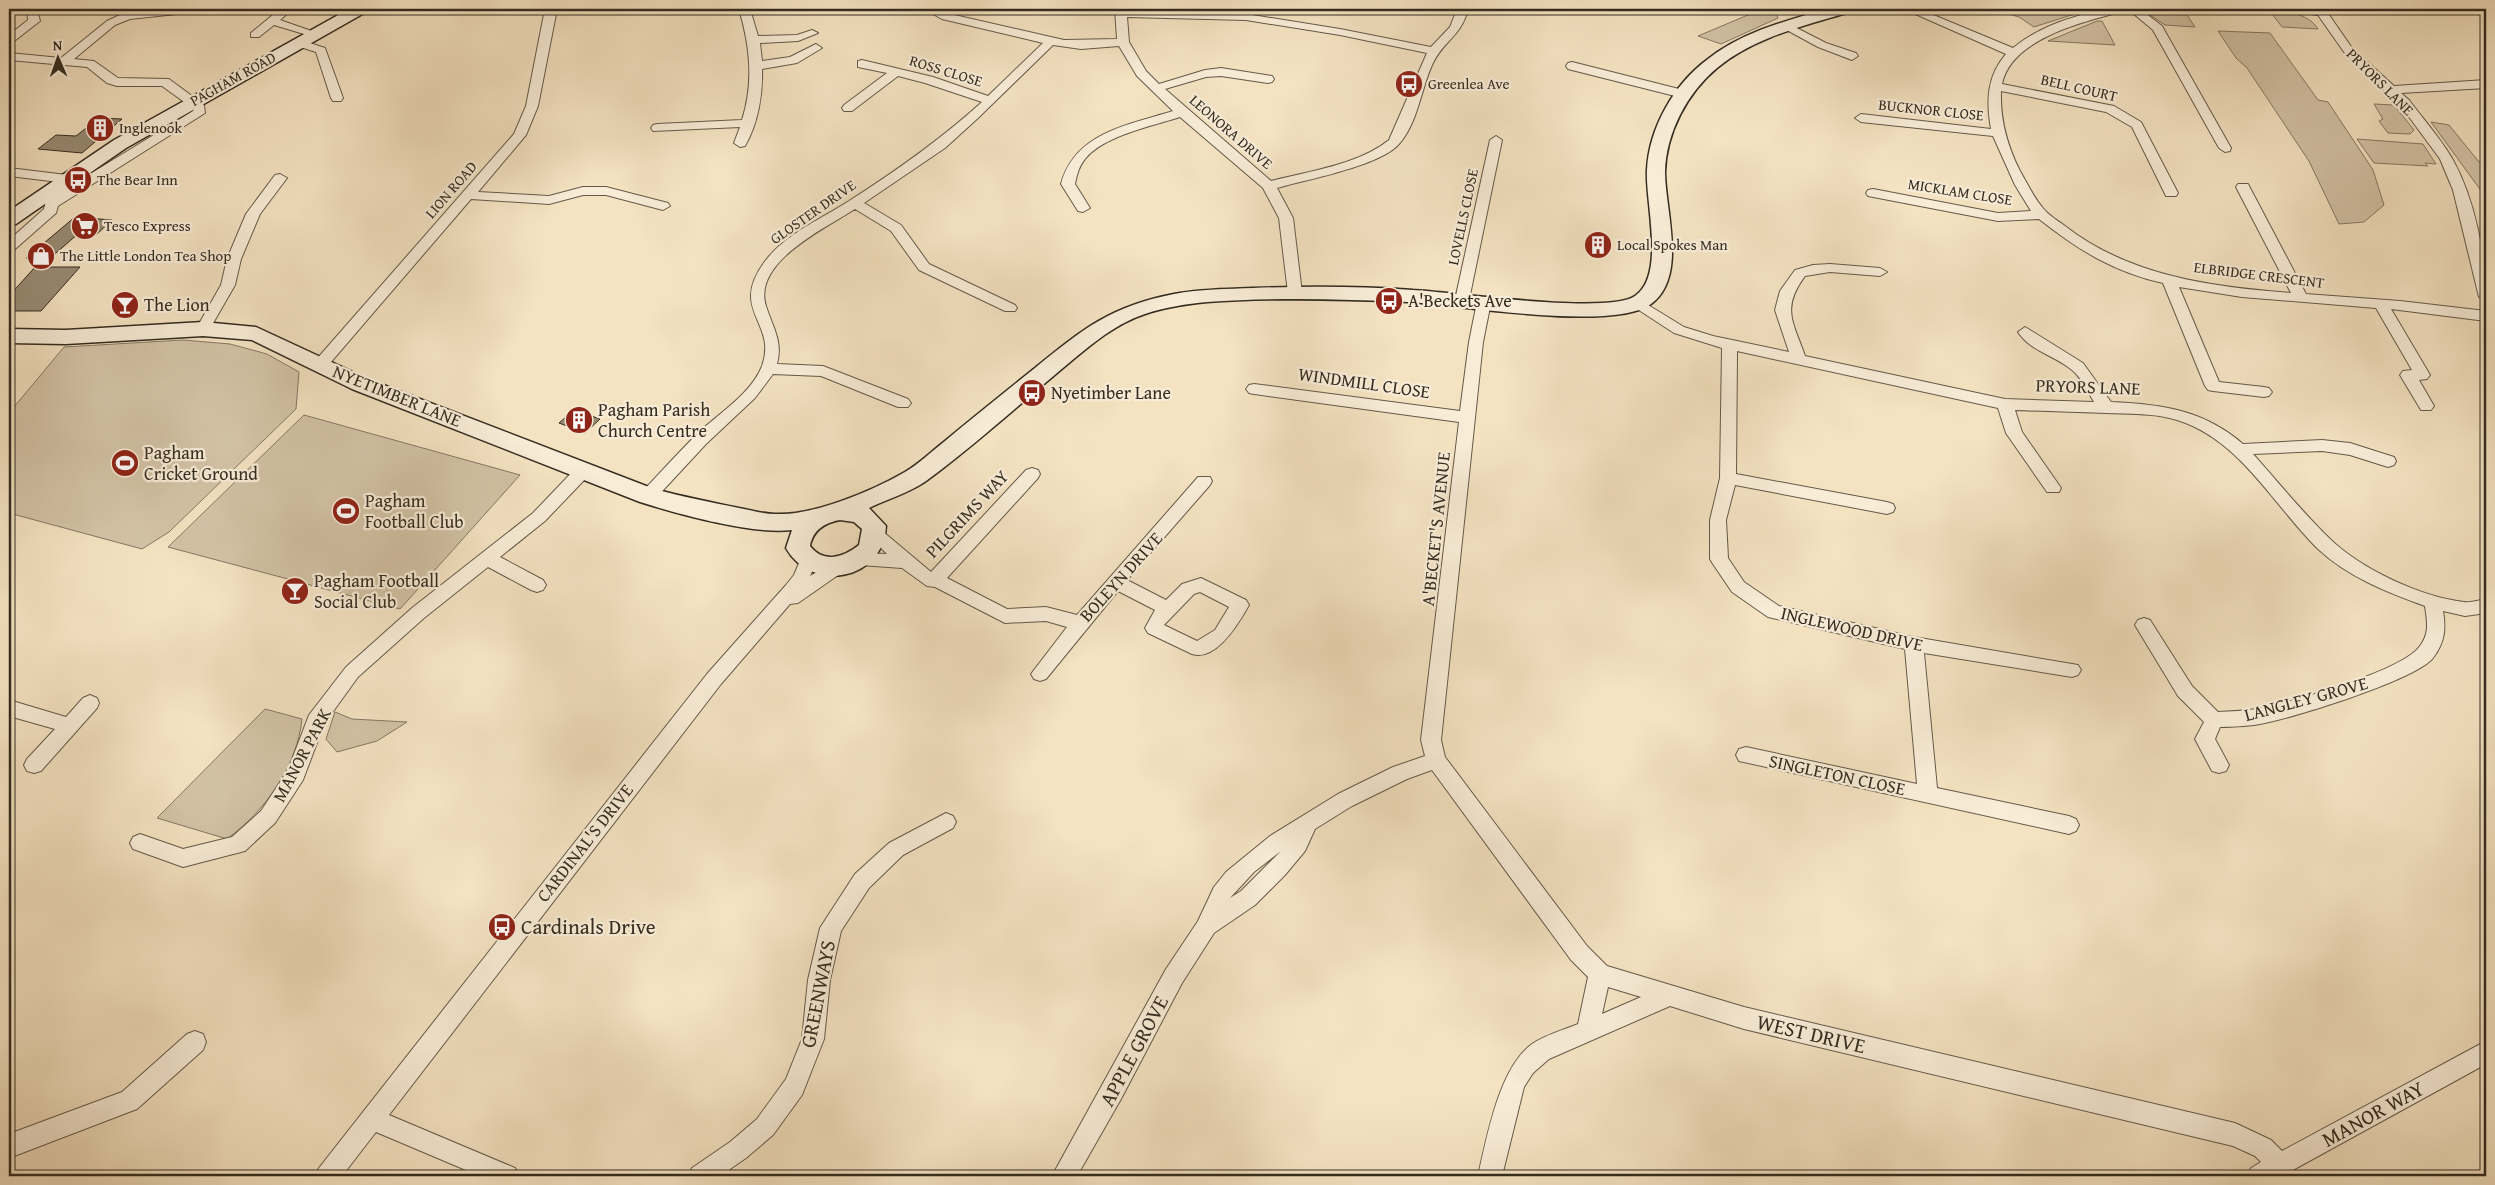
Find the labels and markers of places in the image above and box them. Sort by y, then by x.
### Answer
bus stop icon: Greenlea Ave [1394,69,1424,99]
place label: Greenlea Ave [1428,73,1509,94]
building icon: Inglenook [85,113,115,143]
place label: Inglenook [119,117,182,138]
bus stop icon: The Bear Inn [63,165,93,195]
place label: The Bear Inn [97,169,178,190]
supermarket icon: Tesco Express [70,211,100,241]
place label: Tesco Express [104,215,191,236]
building icon: Local Spokes Man [1583,230,1613,260]
place label: Local Spokes Man [1617,234,1728,255]
shop icon: The Little London Tea Shop [26,241,56,271]
place label: The Little London Tea Shop [60,245,231,266]
bus stop icon: A'Beckets Ave [1374,286,1404,316]
place label: A'Beckets Ave [1408,287,1512,314]
bar icon: The Lion [110,290,140,320]
place label: The Lion [144,291,210,318]
bus stop icon: Nyetimber Lane [1017,378,1047,408]
place label: Nyetimber Lane [1051,379,1171,406]
place label: Pagham Parish Church Centre [598,396,710,444]
building icon: Pagham Parish Church Centre [564,405,594,435]
place label: Pagham Cricket Ground [144,439,258,487]
sports icon: Pagham Cricket Ground [110,448,140,478]
place label: Pagham Football Club [365,487,464,535]
sports icon: Pagham Football Club [331,496,361,526]
place label: Pagham Football Social Club [314,567,439,615]
bar icon: Pagham Football Social Club [280,576,310,606]
place label: Cardinals Drive [521,911,656,942]
bus stop icon: Cardinals Drive [487,912,517,942]

